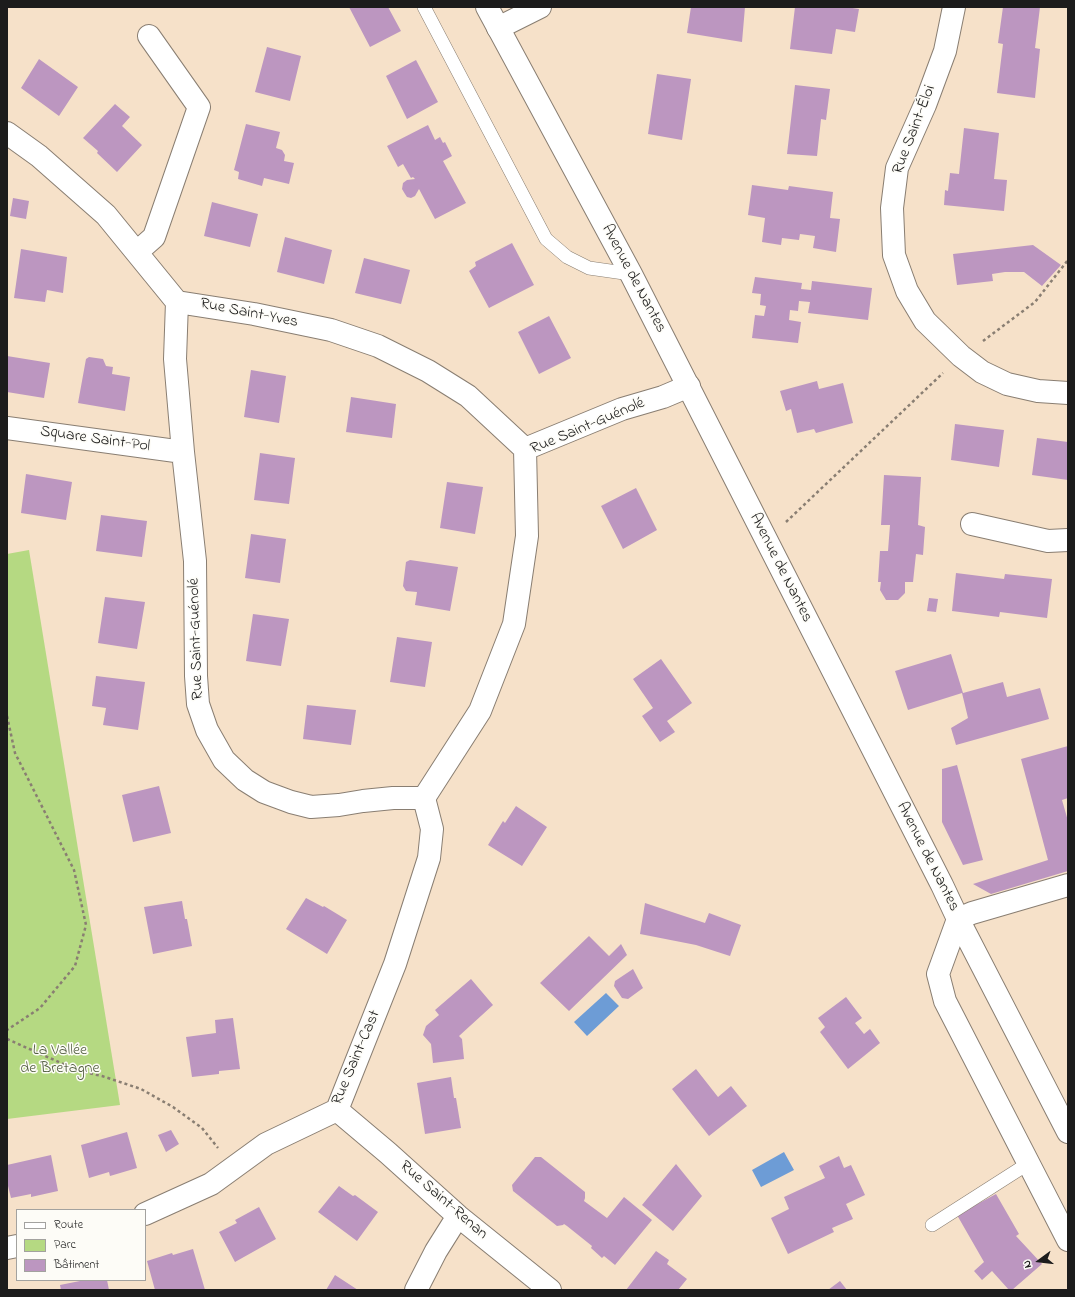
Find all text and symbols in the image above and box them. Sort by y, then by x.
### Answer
street label: Rue Saint-Éloi [889,83,941,177]
street label: Avenue de Nantes [596,222,670,336]
street label: Rue Saint-Yves [198,295,300,333]
street label: Rue Saint-Guénolé [528,394,648,460]
street label: Square Saint-Pol [39,423,151,457]
street label: Avenue de Nantes [744,510,816,626]
street label: Rue Saint-Guénolé [185,578,209,700]
street label: Avenue de Nantes [891,799,963,915]
street label: Rue Saint-Cast [328,1008,386,1108]
park label: La Vallée de Bretagne [20,1041,100,1079]
street label: Rue Saint-Renan [395,1157,491,1245]
legend [16,1209,146,1281]
text: Route [54,1216,83,1234]
text: Parc [54,1236,76,1254]
north arrow [1019,1241,1059,1281]
text: Bâtiment [54,1256,99,1274]
text: N [1019,1258,1036,1270]

